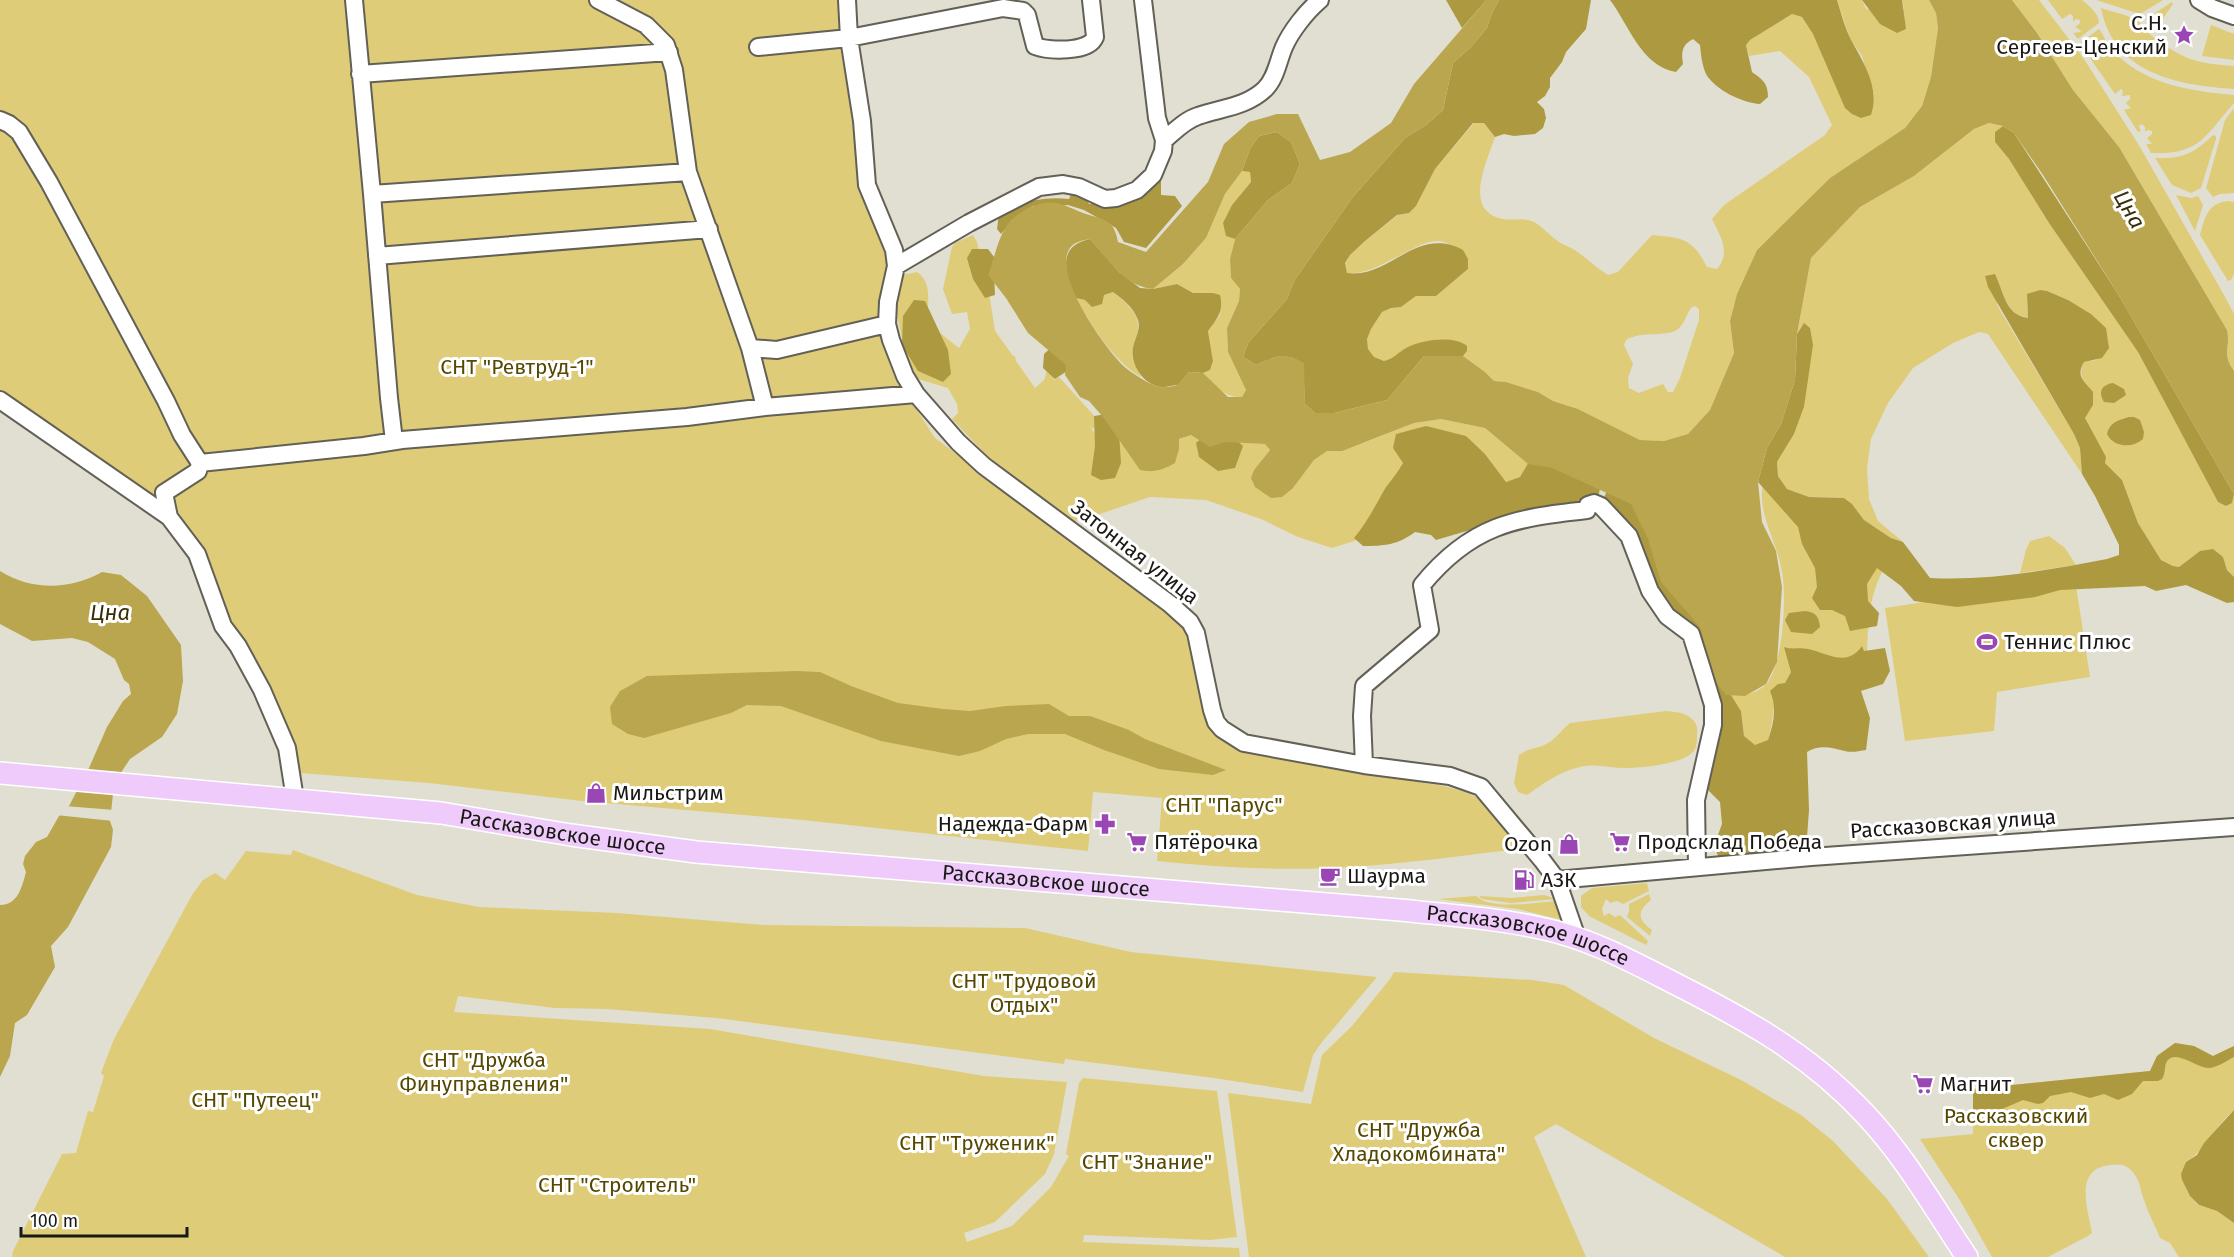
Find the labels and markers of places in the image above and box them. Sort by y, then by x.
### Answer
place label: С.Н. Сергеев-Ценский [1996,10,2167,60]
place icon: С.Н. Сергеев-Ценский [2172,23,2196,47]
place label: Теннис Плюс [2004,629,2131,655]
sports icon: Теннис Плюс [1975,630,1999,654]
place label: Мильстрим [613,780,724,806]
shop icon: Мильстрим [584,781,608,805]
place label: Надежда-Фарм [938,811,1088,837]
pharmacy icon: Надежда-Фарм [1093,812,1117,836]
place label: Пятёрочка [1154,829,1258,855]
place label: Продсклад Победа [1637,829,1822,855]
supermarket icon: Пятёрочка [1125,830,1149,854]
supermarket icon: Продсклад Победа [1608,830,1632,854]
place label: Ozon [1504,831,1552,857]
shop icon: Ozon [1557,832,1581,856]
place label: Шаурма [1347,863,1426,889]
cafe icon: Шаурма [1318,864,1342,888]
place label: АЗК [1541,867,1577,893]
fuel station icon: АЗК [1512,868,1536,892]
place label: Магнит [1940,1071,2012,1097]
supermarket icon: Магнит [1911,1072,1935,1096]

